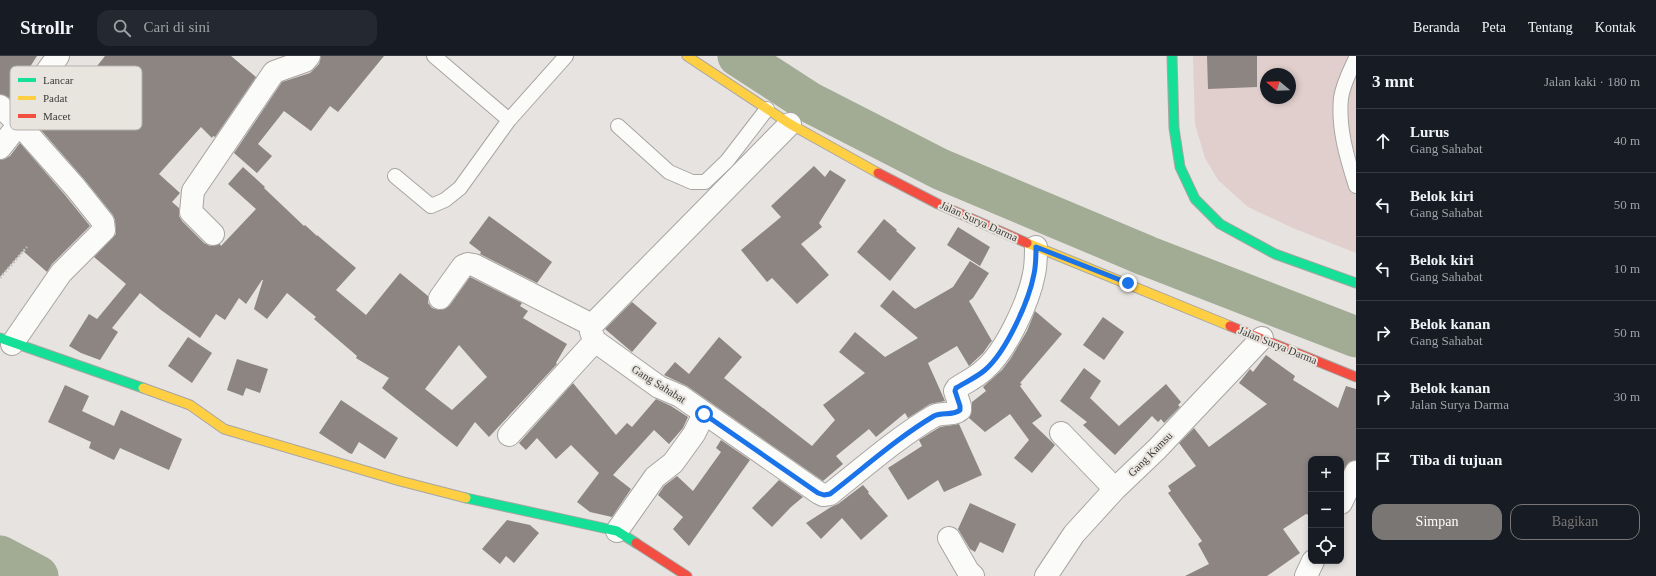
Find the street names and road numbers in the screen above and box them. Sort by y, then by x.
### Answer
street label: Jalan Surya Darma [938,198,1020,244]
street label: Jalan Surya Darma [1237,324,1319,366]
street label: Gang Sahabat [630,363,688,405]
street label: Gang Kamsu [1125,429,1175,479]

